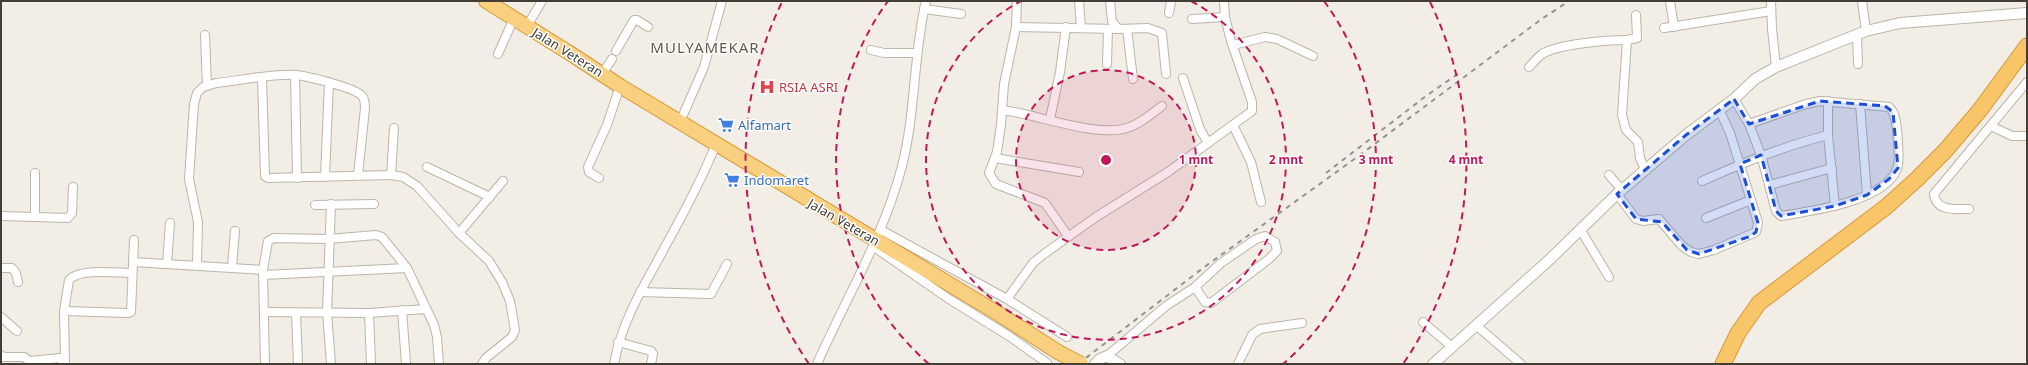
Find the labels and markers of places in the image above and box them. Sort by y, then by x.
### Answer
hospital icon: RSIA ASRI [758,78,776,96]
place label: RSIA ASRI [779,78,838,96]
supermarket icon: Alfamart [717,116,735,134]
place label: Alfamart [738,116,791,134]
centre of rings [1099,153,1113,167]
supermarket icon: Indomaret [723,171,741,189]
place label: Indomaret [744,171,809,189]

